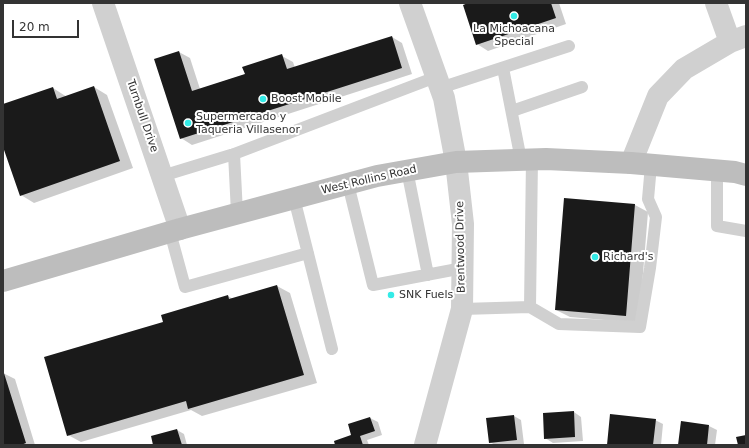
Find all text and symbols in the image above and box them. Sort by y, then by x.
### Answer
marker: La Michoacana Special [509,11,519,21]
scale bar [14,12,81,38]
text: 20 m [19,20,50,34]
place label: La Michoacana Special [473,22,555,48]
street label: Turnbull Drive [123,78,161,154]
place label: Boost Mobile [271,92,342,106]
marker: Boost Mobile [258,94,268,104]
place label: Supermercado y Taqueria Villasenor [196,110,300,136]
marker: Supermercado y Taqueria Villasenor [183,118,193,128]
street label: West Rollins Road [320,163,418,197]
street label: Brentwood Drive [454,201,468,293]
place label: Richard's [603,250,654,264]
marker: Richard's [590,252,600,262]
place label: SNK Fuels [399,288,453,302]
marker: SNK Fuels [386,290,396,300]

